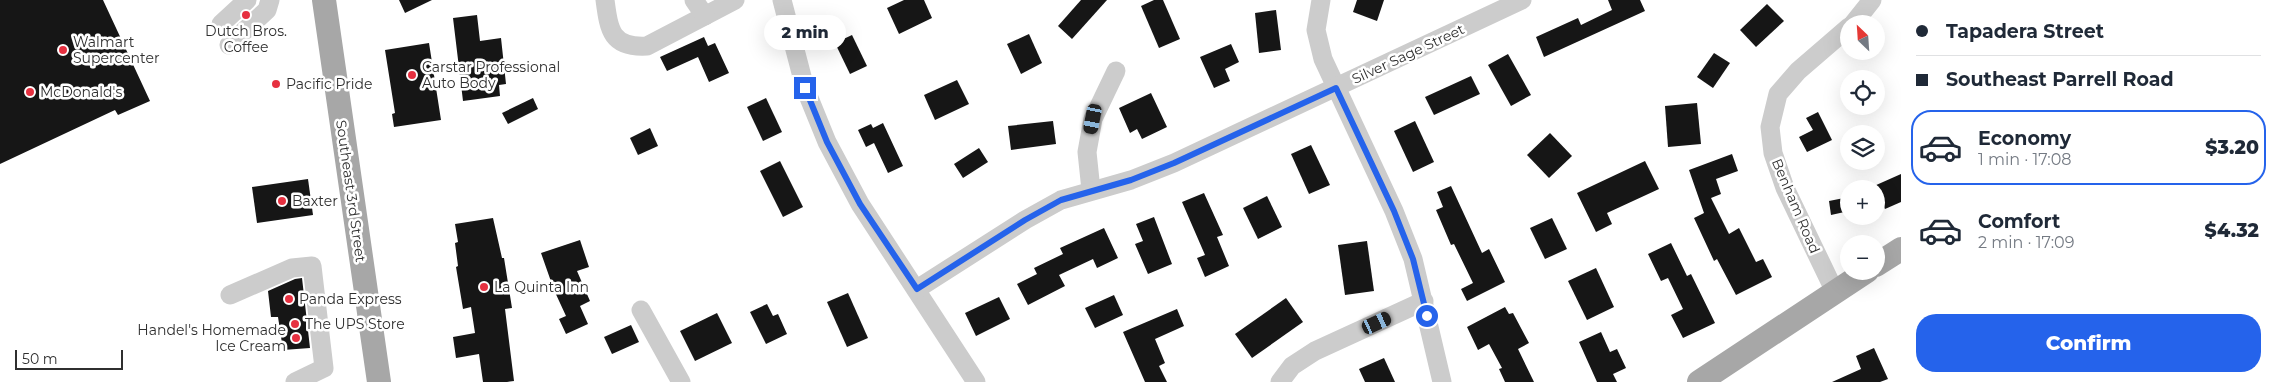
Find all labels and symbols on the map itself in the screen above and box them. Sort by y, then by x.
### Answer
marker: Dutch Bros. Coffee [240,9,252,21]
north arrow [1840,15,1885,60]
callout: 2 min [764,16,846,51]
street label: Silver Sage Street [1349,20,1467,88]
place label: Dutch Bros. Coffee [205,22,287,56]
place label: Walmart Supercenter [73,33,160,67]
marker: Walmart Supercenter [57,44,69,56]
place label: Carstar Professional Auto Body [422,58,560,92]
marker: Carstar Professional Auto Body [406,69,418,81]
place label: Pacific Pride [286,75,373,93]
route end [794,77,816,99]
marker: Pacific Pride [270,78,282,90]
place label: McDonald's [40,83,122,101]
marker: McDonald's [24,86,36,98]
car [1082,103,1103,135]
street label: Southeast 3rd Street [332,119,370,264]
street label: Benham Road [1768,156,1824,256]
place label: Baxter [292,192,338,210]
marker: Baxter [276,195,288,207]
place label: La Quinta Inn [494,278,589,296]
marker: La Quinta Inn [478,281,490,293]
place label: Panda Express [299,290,402,308]
marker: Panda Express [283,293,295,305]
route start [1416,305,1438,327]
car [1360,310,1393,336]
place label: The UPS Store [305,315,405,333]
marker: The UPS Store [289,318,301,330]
place label: Handel's Homemade Ice Cream [137,321,286,355]
marker: Handel's Homemade Ice Cream [290,332,302,344]
scale bar [15,347,122,370]

